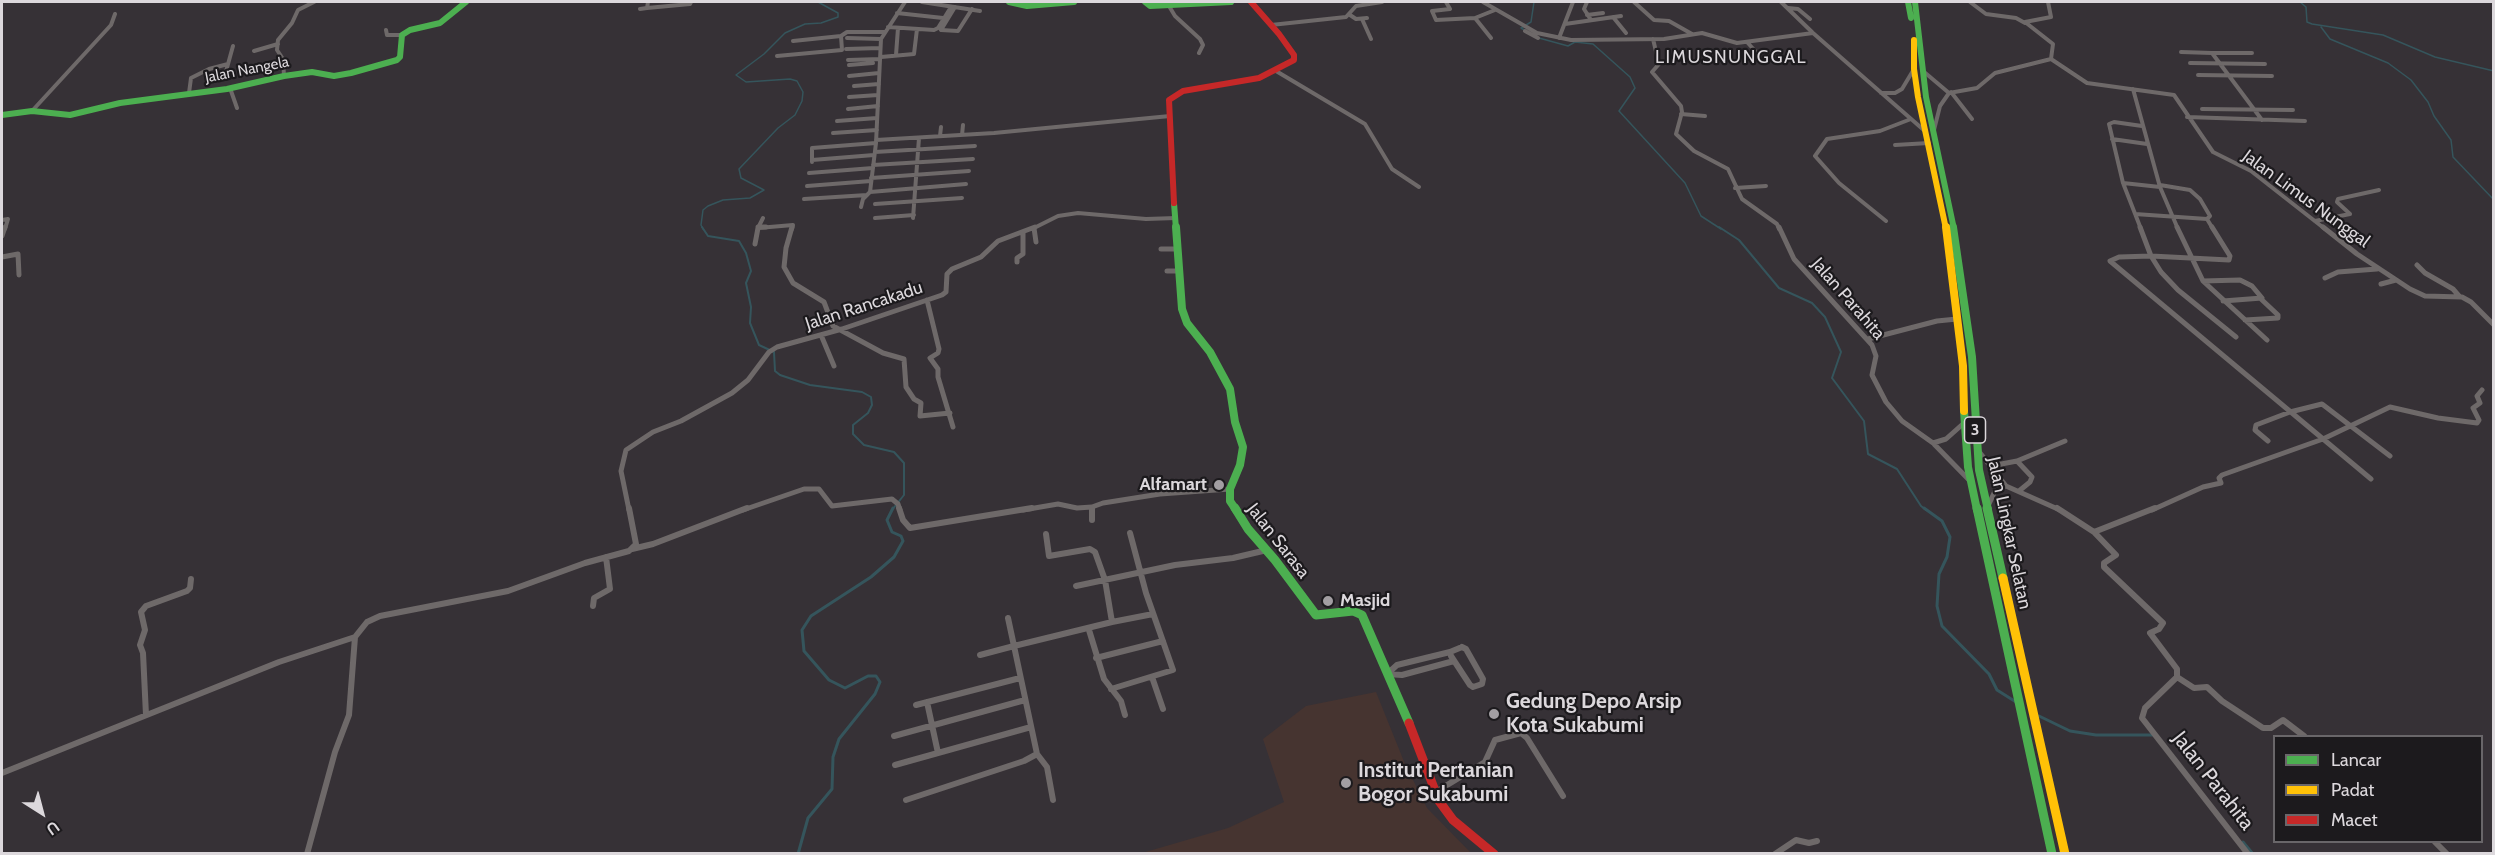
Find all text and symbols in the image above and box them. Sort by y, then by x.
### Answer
district label: LIMUSNUNGGAL [1655,47,1807,69]
street label: Jalan Nangela [203,53,291,87]
street label: Jalan Limus Nunggal [2238,145,2374,253]
street label: Jalan Parahita [1807,254,1889,344]
street label: Jalan Rancakadu [802,277,926,335]
road number: 3 [1964,417,1986,443]
street label: Jalan Lingkar Selatan [1982,455,2036,611]
place label: Alfamart [1140,474,1207,496]
marker: Alfamart [1212,478,1226,492]
street label: Jalan Sarasa [1242,499,1314,583]
place label: Masjid [1340,590,1390,612]
marker: Masjid [1321,594,1335,608]
place label: Gedung Depo Arsip Kota Sukabumi [1506,689,1682,739]
marker: Gedung Depo Arsip Kota Sukabumi [1487,707,1501,721]
street label: Jalan Parahita [2167,727,2259,835]
legend [2273,735,2483,843]
text: Lancar [2331,749,2381,771]
place label: Institut Pertanian Bogor Sukabumi [1358,758,1514,808]
marker: Institut Pertanian Bogor Sukabumi [1339,776,1353,790]
text: Padat [2331,779,2374,801]
north arrow [12,783,72,843]
text: Macet [2331,809,2377,831]
text: U [43,817,63,839]

